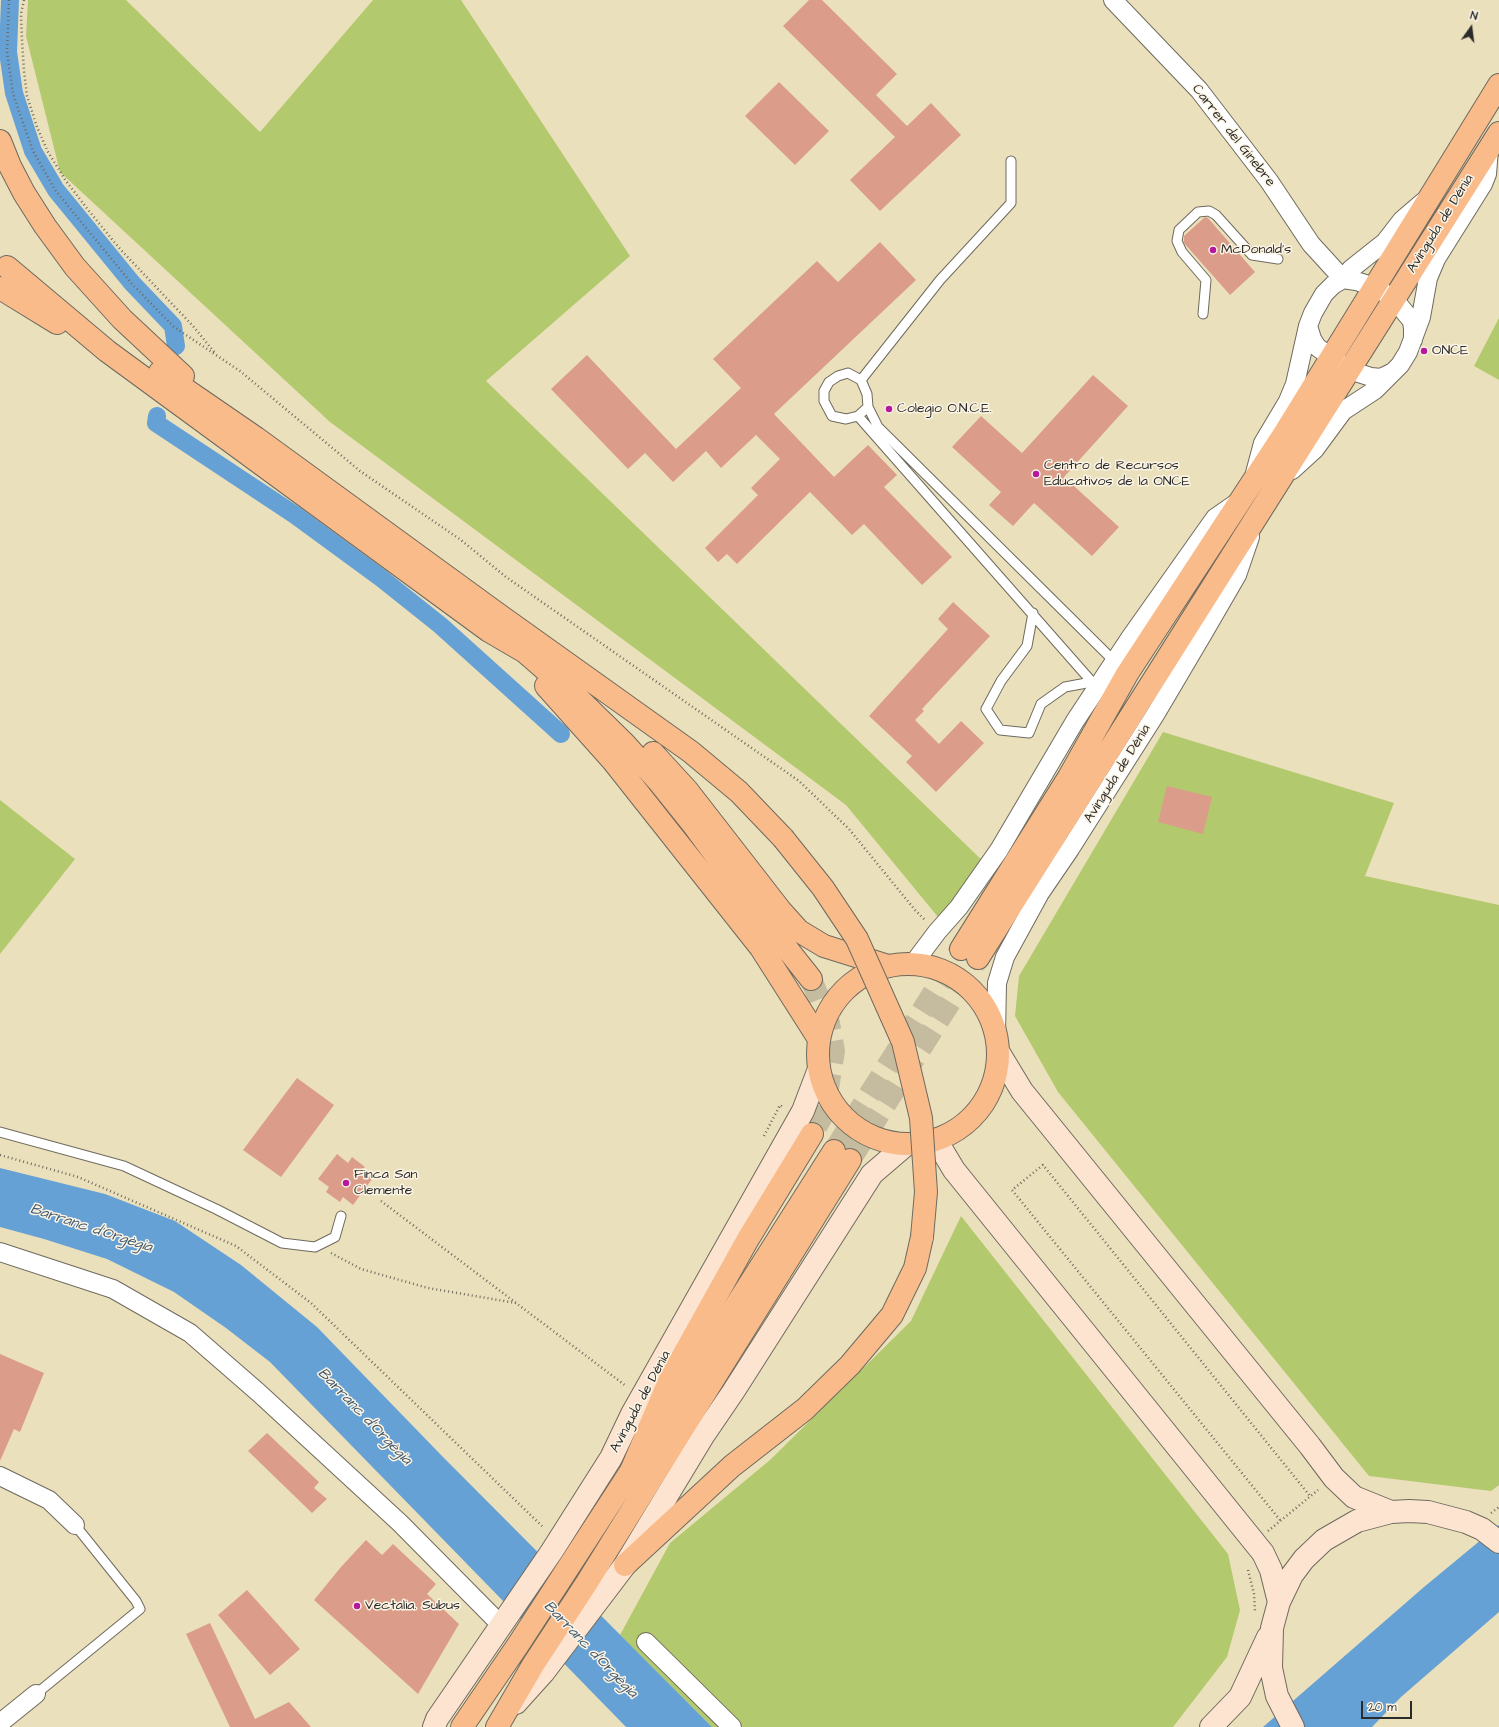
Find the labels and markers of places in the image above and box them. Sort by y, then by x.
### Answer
place label: McDonald's [1221,242,1291,258]
marker: McDonald's [1208,245,1218,255]
place label: ONCE [1432,343,1468,359]
marker: ONCE [1419,346,1429,356]
place label: Colegio O.N.C.E. [897,401,992,417]
marker: Colegio O.N.C.E. [884,404,894,414]
place label: Centro de Recursos Educativos de la ONCE [1044,458,1190,490]
marker: Centro de Recursos Educativos de la ONCE [1031,469,1041,479]
place label: Finca San Clemente [354,1167,418,1200]
marker: Finca San Clemente [341,1178,351,1188]
place label: Vectalia. Subus [365,1598,460,1614]
marker: Vectalia. Subus [352,1601,362,1611]

